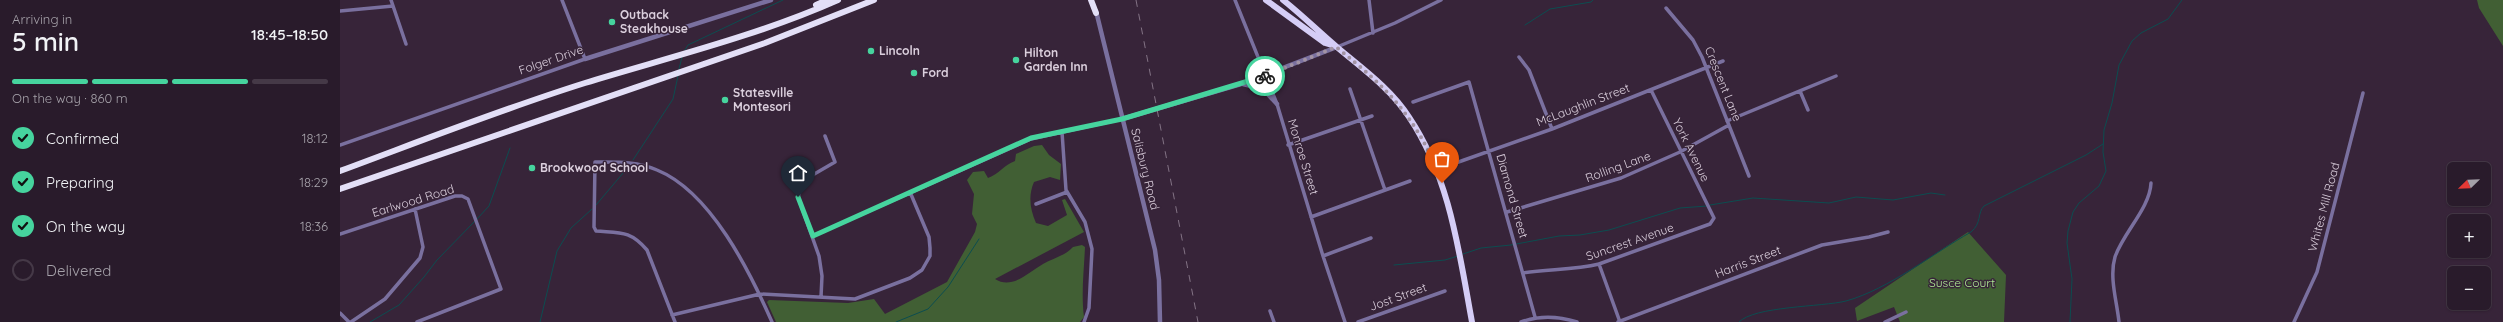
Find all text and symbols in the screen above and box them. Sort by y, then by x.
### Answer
place label: Outback Steakhouse [620,7,688,36]
text: Arriving in [12,11,72,27]
marker: Outback Steakhouse [607,17,617,27]
text: 5 min [12,25,79,58]
text: 18:45–18:50 [251,25,328,44]
street label: Folger Drive [517,41,585,78]
place label: Lincoln [879,43,920,58]
street label: Crescent Lane [1702,44,1745,124]
place label: Hilton Garden Inn [1024,45,1088,74]
marker: Lincoln [866,46,876,56]
marker: Hilton Garden Inn [1011,55,1021,65]
courier [1245,56,1285,96]
place label: Ford [922,65,949,80]
icon: bike [1254,65,1276,87]
marker: Ford [909,68,919,78]
street label: McLaughlin Street [1534,80,1632,129]
place label: Statesville Montesori [733,85,793,114]
text: On the way · 860 m [12,90,128,106]
marker: Statesville Montesori [720,95,730,105]
street label: York Avenue [1670,116,1713,184]
street label: Monroe Street [1285,117,1322,197]
icon: check [12,127,34,149]
street label: Salisbury Road [1128,127,1163,211]
text: Confirmed [46,129,119,148]
text: 18:12 [302,130,328,146]
pin [1425,142,1459,183]
icon: bag [1431,148,1453,170]
street label: Rolling Lane [1583,148,1653,185]
street label: Diamond Street [1493,152,1532,240]
pin [781,156,815,197]
place label: Brookwood School [540,160,648,175]
street label: Whites Mill Road [2304,161,2343,253]
icon: home [787,162,809,184]
north arrow [2447,162,2491,206]
map controls [2447,162,2491,310]
marker: Brookwood School [527,163,537,173]
icon: check [12,171,34,193]
text: Preparing [46,173,114,192]
text: 18:29 [299,174,328,190]
street label: Earlwood Road [370,181,456,220]
button: + [2447,214,2491,258]
icon: check [12,215,34,237]
text: On the way [46,217,125,236]
text: 18:36 [300,218,328,234]
street label: Suncrest Avenue [1584,219,1676,264]
street label: Harris Street [1713,242,1783,281]
text: Delivered [46,261,111,280]
button: − [2447,266,2491,310]
park label: Susce Court [1929,275,1995,290]
street label: Jost Street [1367,279,1429,314]

